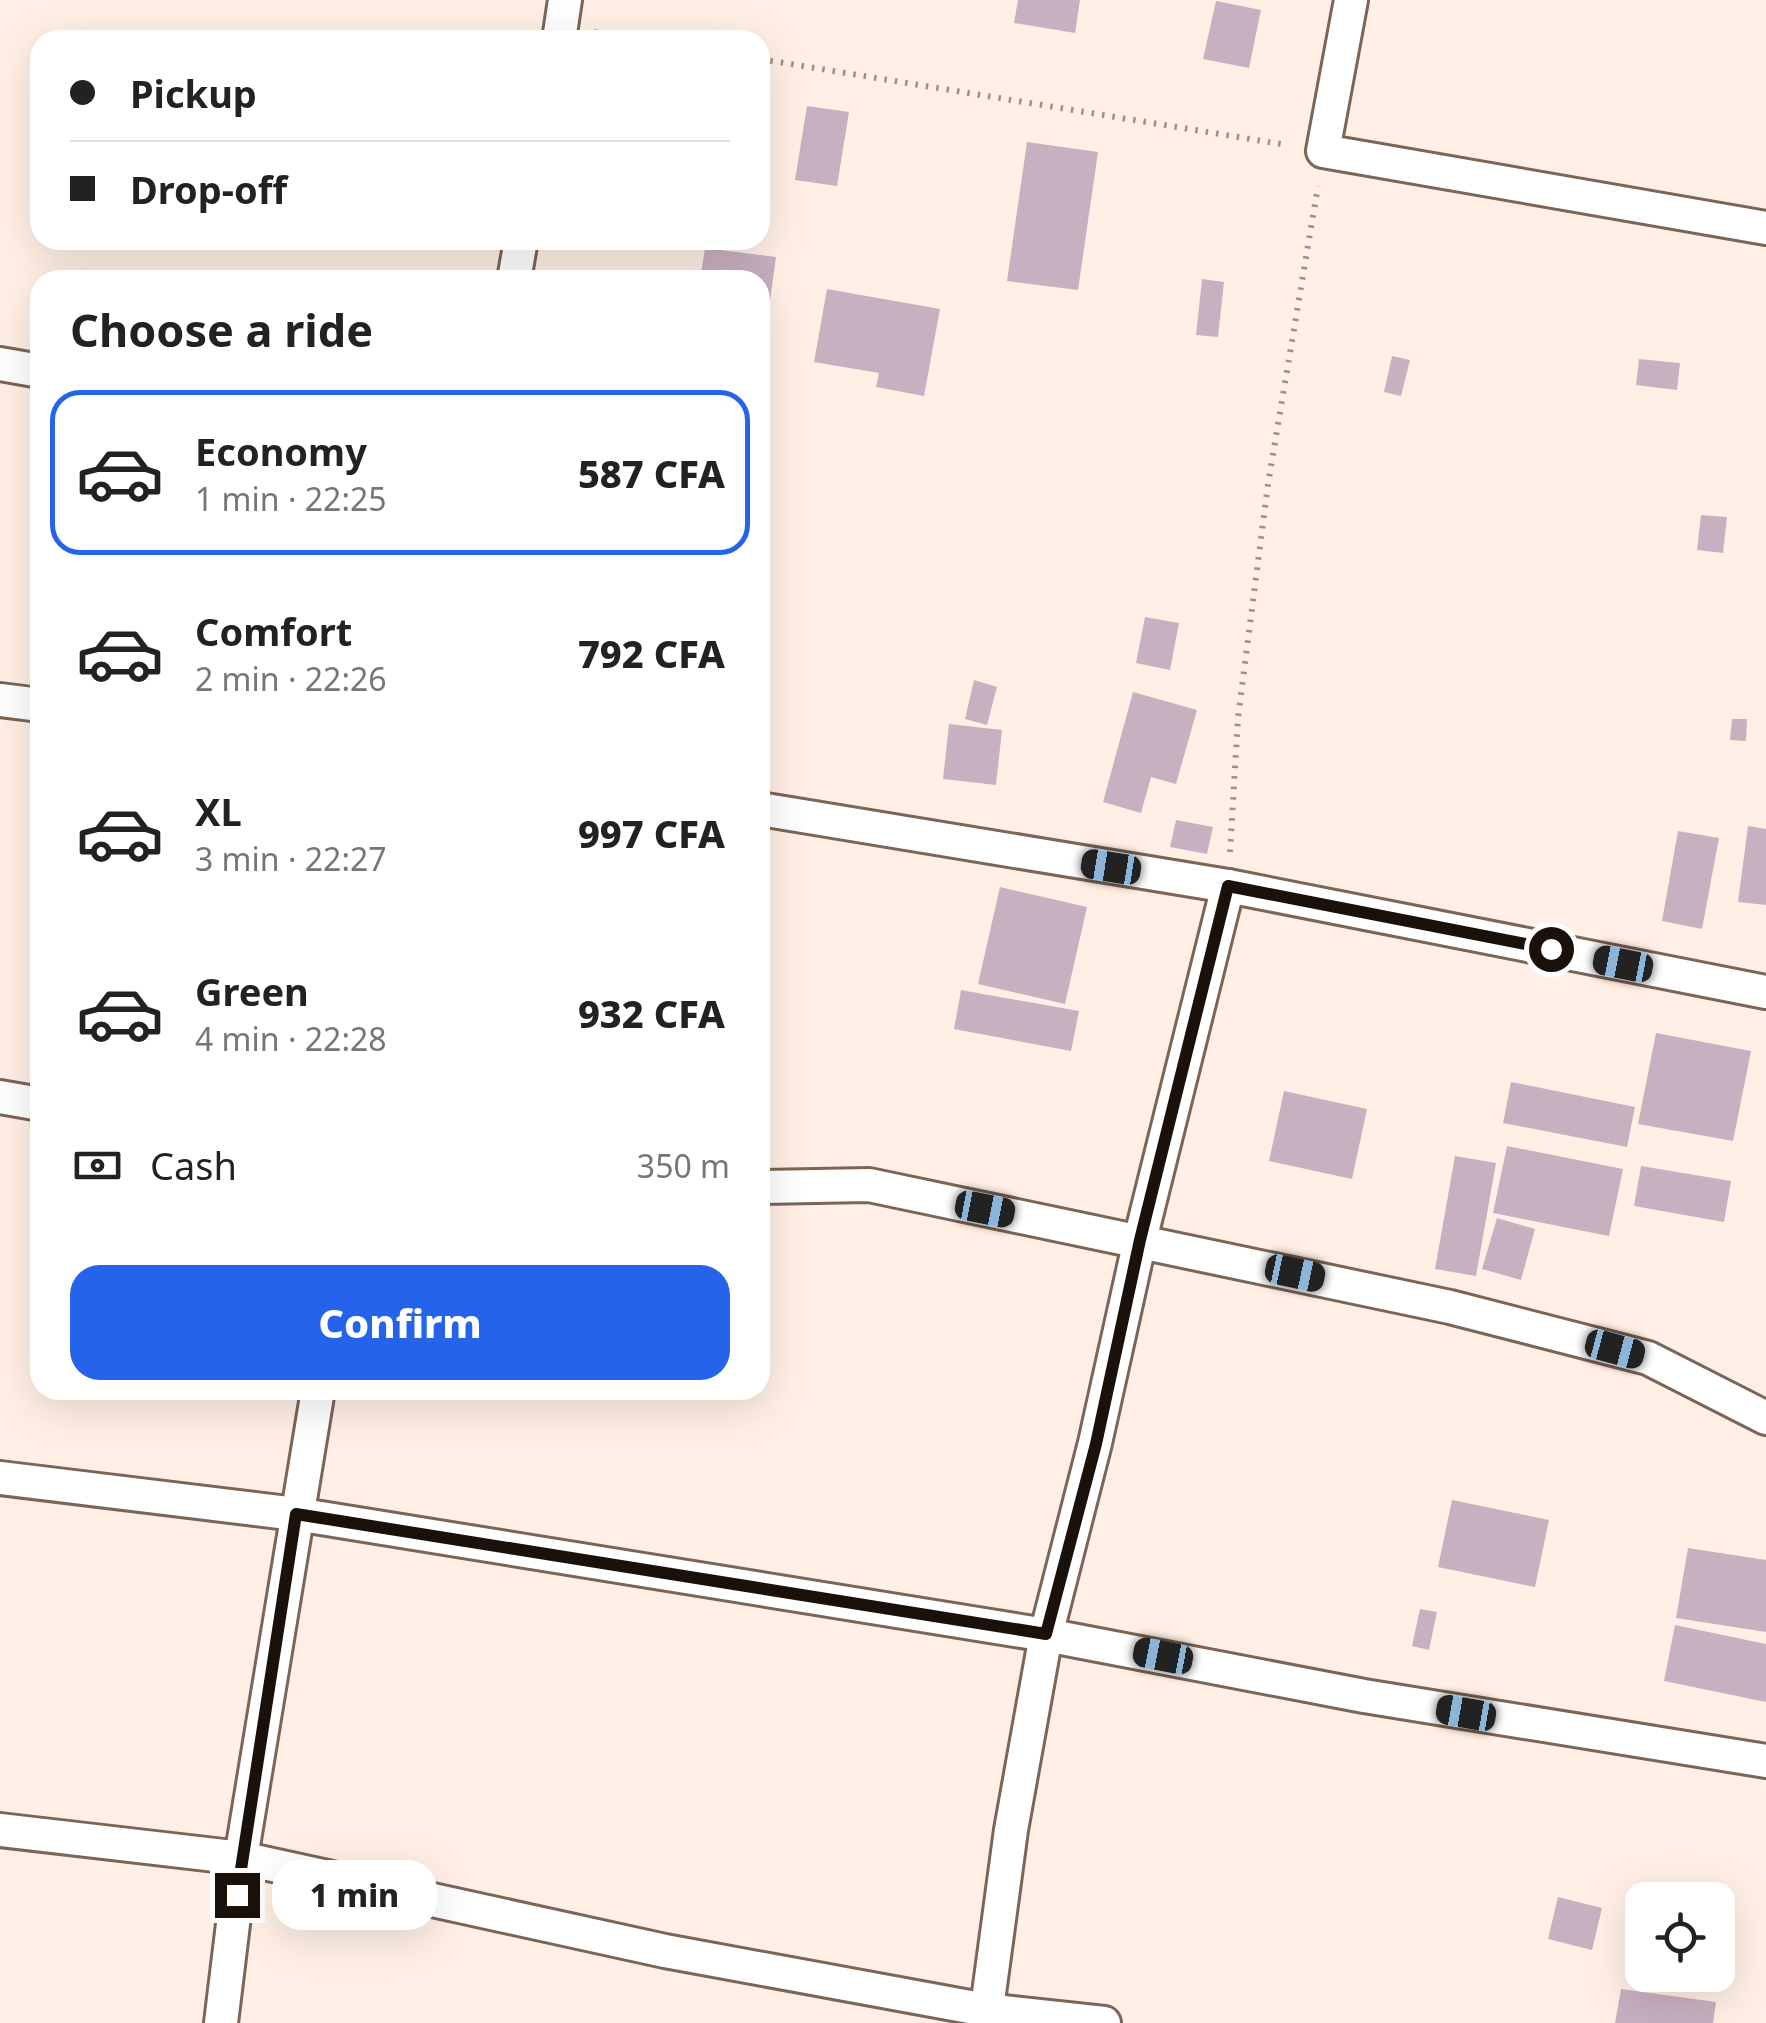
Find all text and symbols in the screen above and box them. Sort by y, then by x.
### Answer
text: Pickup [130,67,257,119]
text: Drop-off [130,163,287,215]
text: Choose a ride [70,299,373,360]
text: Economy [195,425,367,477]
icon: car [75,428,165,518]
text: 587 CFA [578,447,725,499]
text: 1 min · 22:25 [195,477,387,520]
text: Comfort [195,605,352,657]
icon: car [75,608,165,698]
text: 792 CFA [578,627,725,679]
text: 2 min · 22:26 [195,657,387,700]
text: XL [195,785,242,837]
icon: car [75,788,165,878]
text: 997 CFA [578,807,725,859]
text: 3 min · 22:27 [195,837,387,880]
car [1079,847,1143,887]
route start [1529,927,1574,972]
car [1591,944,1655,984]
text: Green [195,965,309,1017]
icon: car [75,968,165,1058]
text: 932 CFA [578,987,725,1039]
text: 4 min · 22:28 [195,1017,387,1060]
icon: cash [70,1138,125,1193]
text: Cash [150,1139,237,1191]
text: 350 m [637,1144,730,1187]
car [953,1189,1017,1229]
car [1263,1252,1327,1294]
button: Confirm [70,1265,730,1380]
car [1582,1327,1648,1371]
car [1131,1636,1195,1676]
car [1434,1693,1498,1733]
callout: 1 min [272,1860,437,1930]
route end [215,1873,260,1918]
text: 1 min [310,1873,399,1916]
map controls [1625,1882,1735,1992]
button: locate [1625,1882,1735,1992]

